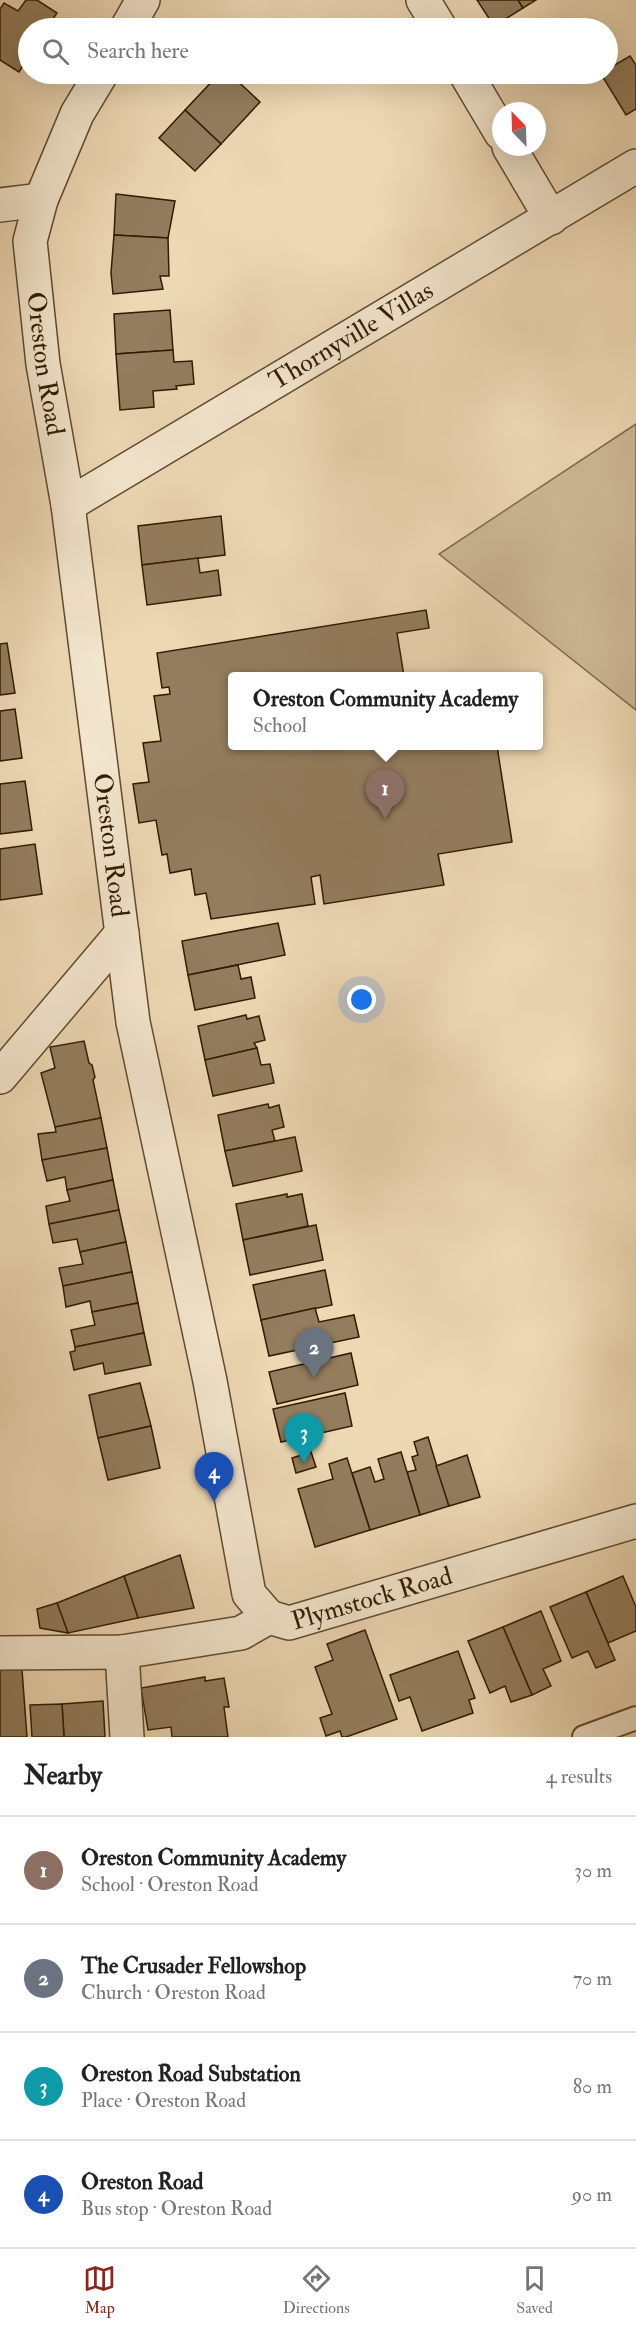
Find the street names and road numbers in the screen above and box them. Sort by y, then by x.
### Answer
street label: Thornyville Villas [263,275,439,397]
street label: Oreston Road [19,290,71,438]
street label: Oreston Road [86,771,136,919]
street label: Plymstock Road [288,1560,456,1637]

